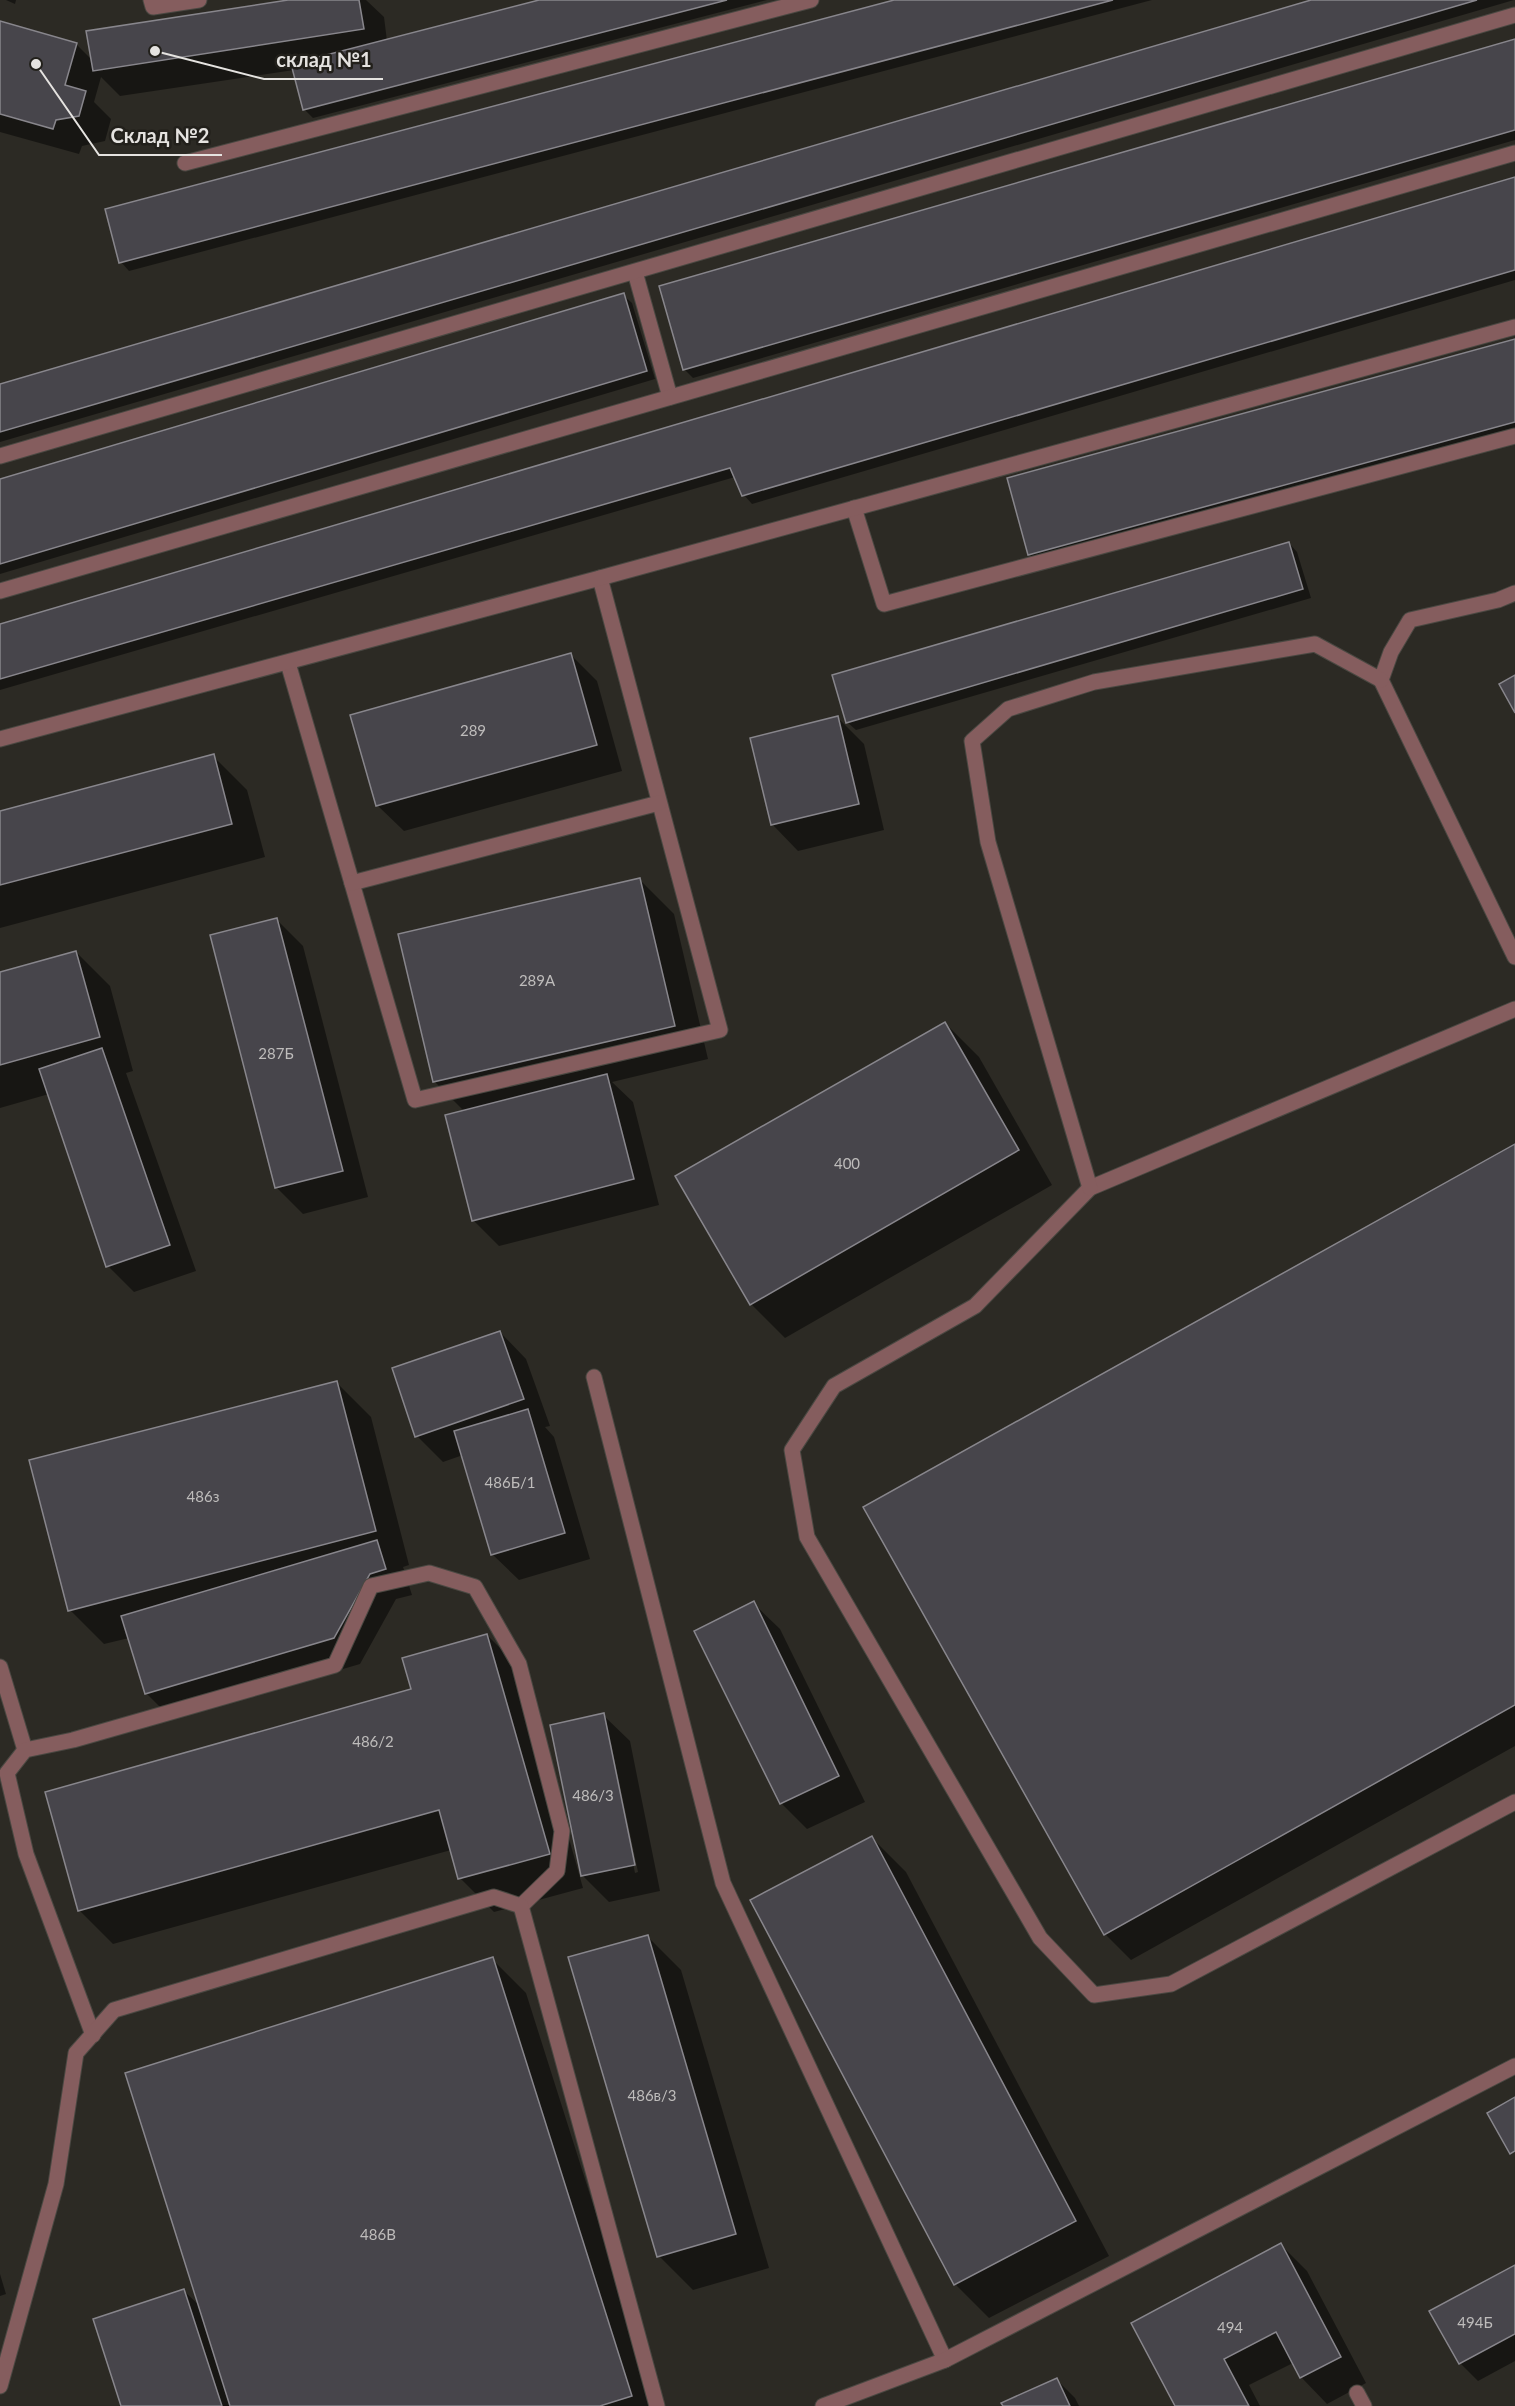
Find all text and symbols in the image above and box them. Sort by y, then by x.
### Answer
callout: склад №1 [264,41,383,79]
text: склад №1 [276,47,372,71]
callout: Склад №2 [99,117,222,155]
text: Склад №2 [111,123,209,147]
house number: 289 [460,721,486,739]
house number: 289А [519,971,556,989]
house number: 287Б [258,1044,294,1062]
house number: 400 [834,1154,860,1172]
house number: 486Б/1 [485,1473,535,1491]
house number: 486з [187,1487,220,1505]
house number: 486/2 [352,1732,394,1750]
house number: 486/3 [572,1786,614,1804]
house number: 486в/3 [627,2086,677,2104]
house number: 486В [360,2225,396,2243]
house number: 494Б [1457,2313,1493,2331]
house number: 494 [1217,2318,1243,2336]

